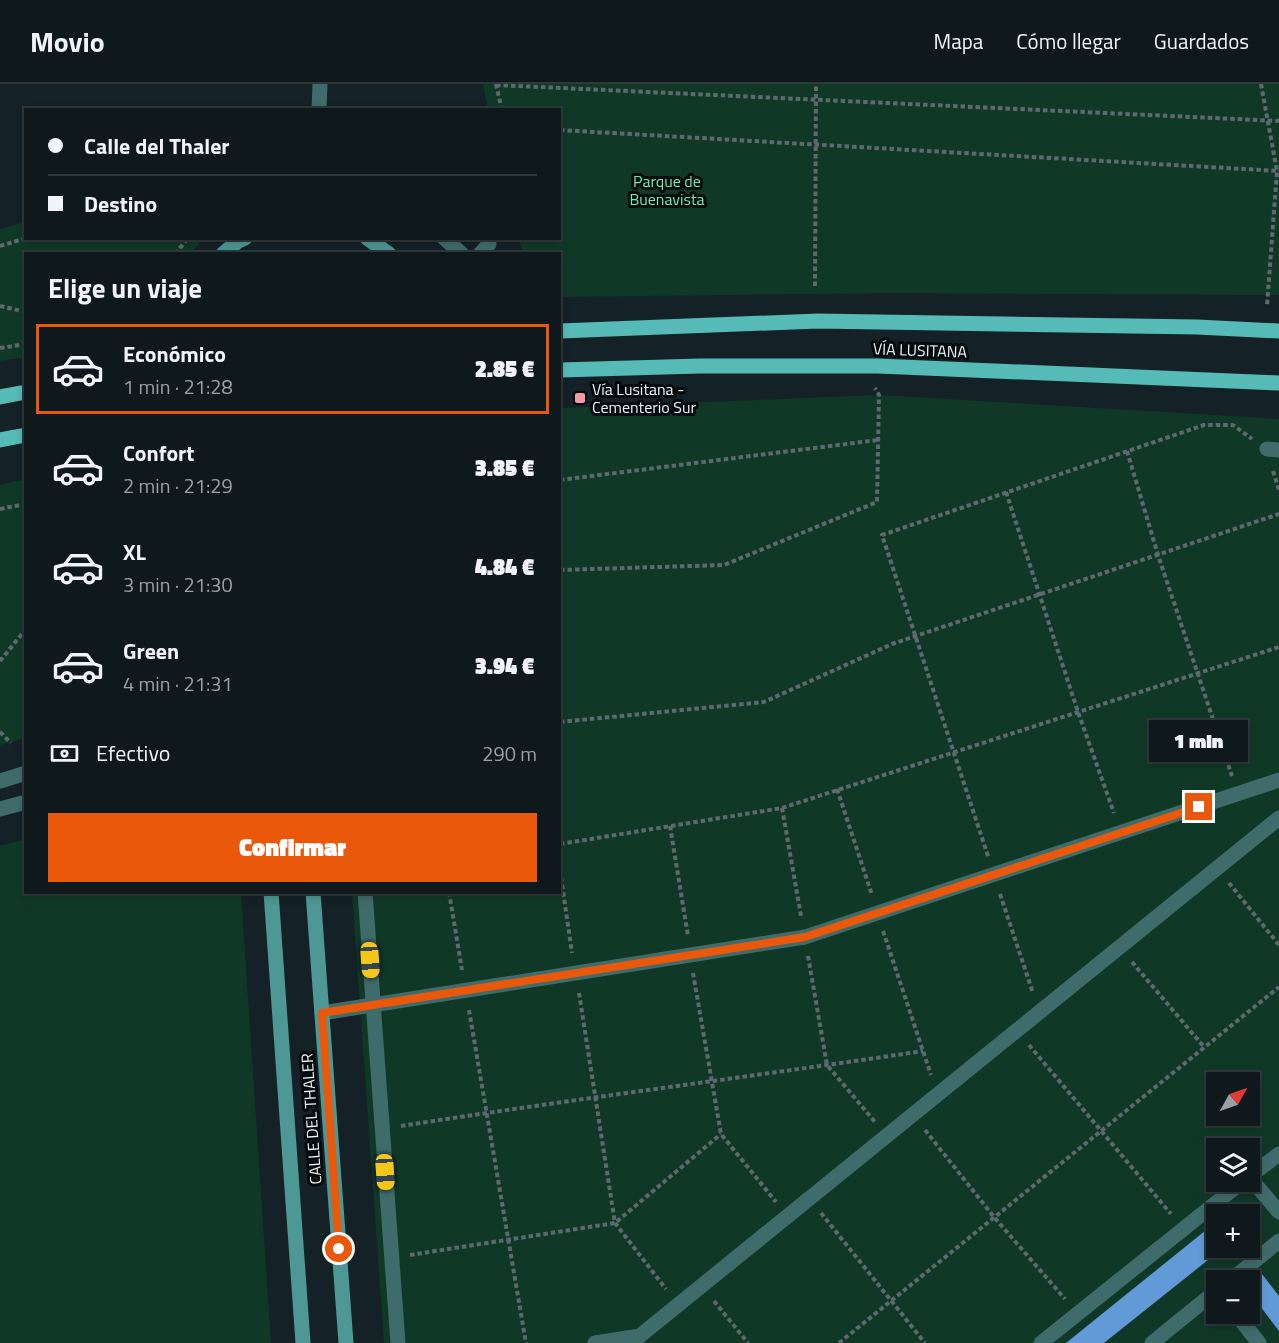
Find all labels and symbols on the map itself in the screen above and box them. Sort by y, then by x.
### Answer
park label: Parque de Buenavista [629,169,705,211]
street label: VÍA LUSITANA [872,336,968,364]
place label: Vía Lusitana - Cementerio Sur [592,377,696,419]
marker: Vía Lusitana - Cementerio Sur [573,391,587,405]
callout: 1 min [1150,720,1248,762]
route end [1185,793,1212,820]
car [360,941,380,979]
street label: CALLE DEL THALER [294,1052,328,1185]
north arrow [1206,1072,1260,1126]
car [375,1153,395,1191]
route start [325,1235,352,1262]

